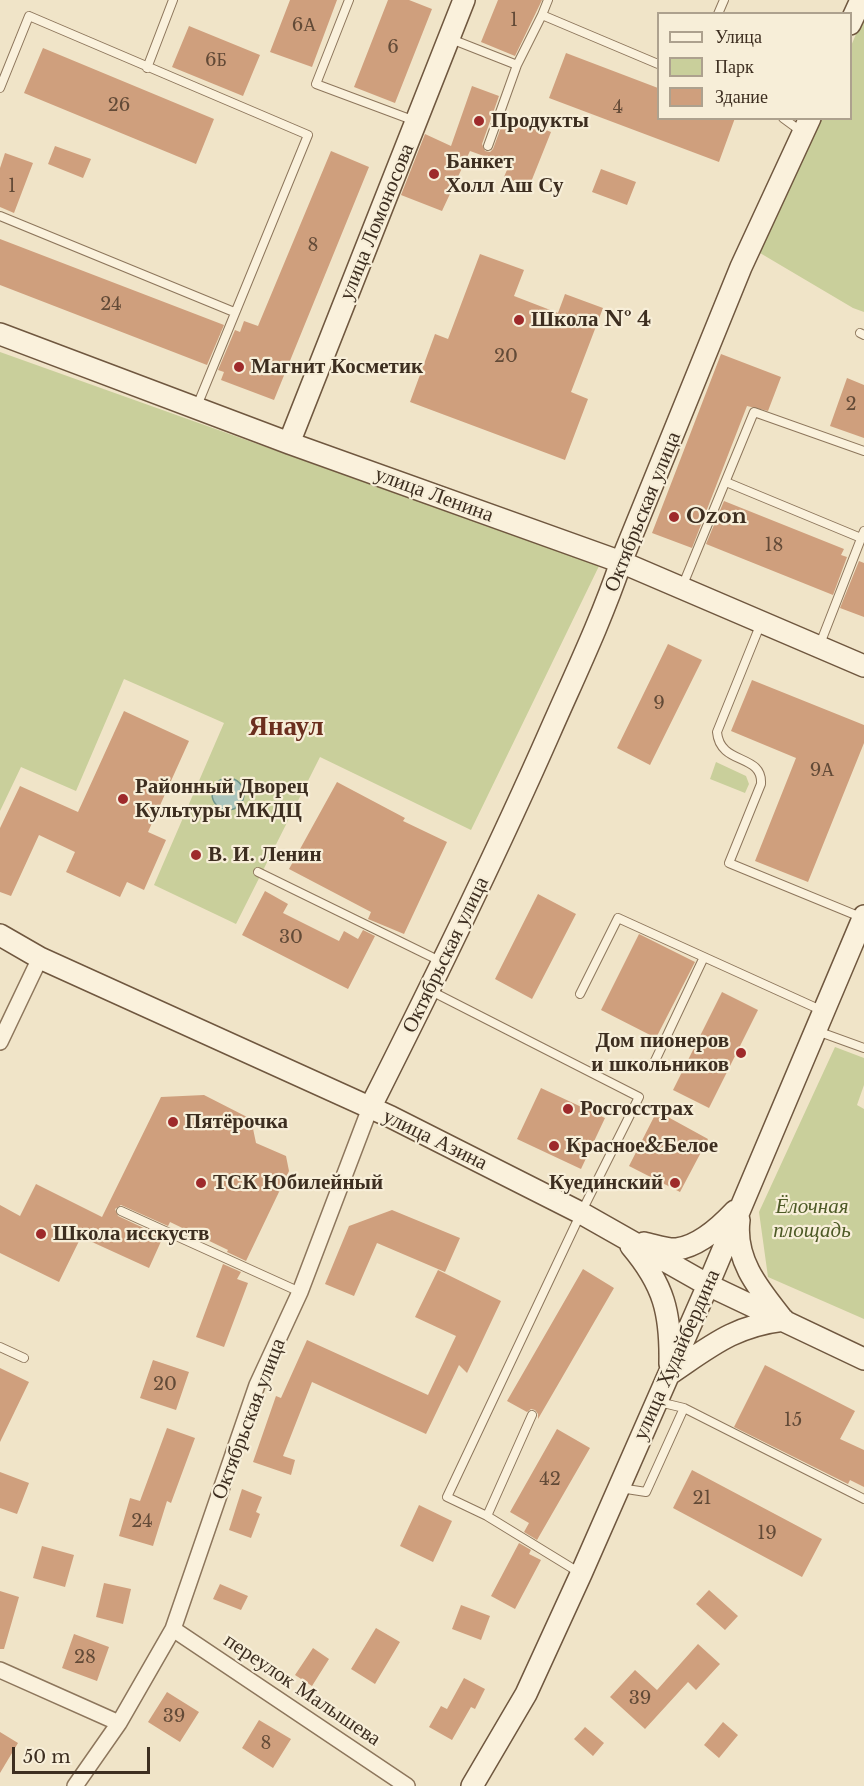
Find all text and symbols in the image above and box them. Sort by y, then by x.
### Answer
house number: 1 [510,10,518,32]
legend [657,12,852,120]
house number: 6А [292,15,316,37]
text: Улица [715,26,762,48]
house number: 6 [387,37,399,59]
house number: 6Б [205,50,227,72]
text: Парк [715,56,754,78]
text: Здание [715,86,768,108]
house number: 26 [108,95,130,117]
house number: 4 [613,97,623,119]
place label: Продукты [491,108,589,134]
marker: Продукты [472,114,486,128]
street label: улица Ломоносова [334,140,420,304]
place label: Банкет Холл Аш Су [446,149,564,199]
marker: Банкет Холл Аш Су [427,167,441,181]
house number: 1 [8,176,16,198]
house number: 8 [308,235,318,257]
house number: 24 [100,294,122,316]
place label: Школа № 4 [531,307,651,333]
marker: Школа № 4 [512,313,526,327]
house number: 20 [494,346,518,368]
place label: Магнит Косметик [251,354,423,380]
marker: Магнит Косметик [232,360,246,374]
house number: 2 [845,394,857,416]
street label: Октябрьская улица [599,428,687,596]
street label: улица Ленина [371,462,497,528]
place label: Ozon [686,504,747,530]
marker: Ozon [667,510,681,524]
house number: 18 [765,535,783,557]
house number: 9 [653,693,665,715]
district label: Янаул [248,711,324,743]
house number: 9А [810,760,834,782]
place label: Районный Дворец Культуры МКДЦ [135,774,308,824]
marker: Районный Дворец Культуры МКДЦ [116,792,130,806]
place label: В. И. Ленин [208,842,322,868]
marker: В. И. Ленин [189,848,203,862]
street label: Октябрьская улица [397,873,495,1037]
house number: 30 [279,927,303,949]
place label: Дом пионеров и школьников [591,1028,729,1078]
marker: Дом пионеров и школьников [734,1046,748,1060]
place label: Росгосстрах [580,1096,694,1122]
marker: Росгосстрах [561,1102,575,1116]
street label: улица Азина [379,1104,491,1176]
place label: Пятёрочка [185,1109,288,1135]
marker: Пятёрочка [166,1115,180,1129]
place label: Красное&Белое [566,1133,718,1159]
marker: Красное&Белое [547,1139,561,1153]
place label: ТСК Юбилейный [213,1170,383,1196]
place label: Куединский [549,1170,663,1196]
marker: ТСК Юбилейный [194,1176,208,1190]
marker: Куединский [668,1176,682,1190]
park label: Ёлочная площадь [773,1194,851,1244]
place label: Школа исскуств [53,1221,209,1247]
marker: Школа исскуств [34,1227,48,1241]
street label: улица Худайбердина [628,1266,726,1444]
street label: Октябрьская улица [207,1335,291,1503]
house number: 20 [153,1374,177,1396]
house number: 15 [784,1410,802,1432]
house number: 42 [539,1469,561,1491]
house number: 21 [692,1488,712,1510]
house number: 24 [131,1511,153,1533]
house number: 19 [757,1523,777,1545]
street label: переулок Малышева [219,1628,385,1752]
house number: 28 [74,1647,96,1669]
house number: 39 [629,1688,651,1710]
house number: 39 [163,1706,185,1728]
house number: 8 [261,1733,271,1755]
scale bar [15,1735,153,1773]
text: 50 m [23,1746,71,1768]

